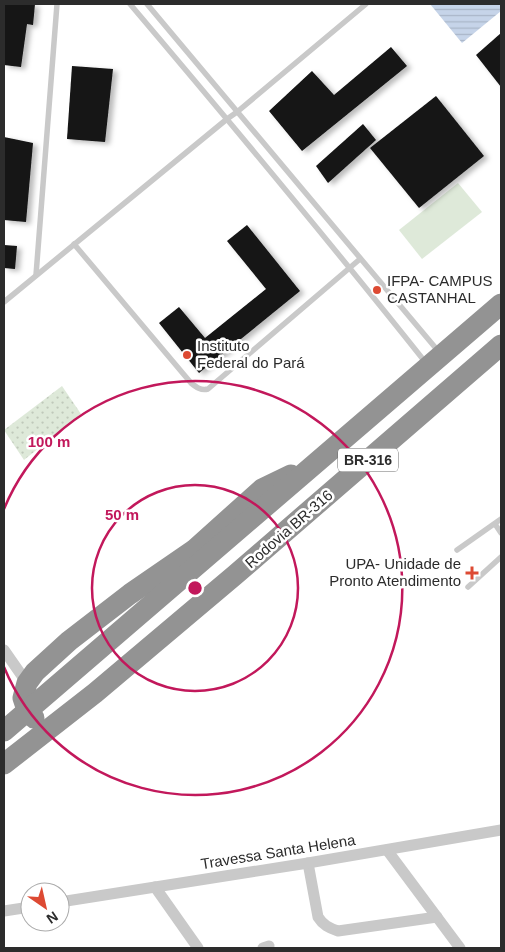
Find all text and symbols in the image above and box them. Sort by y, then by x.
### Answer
place label: IFPA- CAMPUS CASTANHAL [387,272,493,306]
marker: IFPA- CAMPUS CASTANHAL [371,284,383,296]
place label: Instituto Federal do Pará [197,337,305,371]
marker: Instituto Federal do Pará [181,349,193,361]
text: 100 m [28,433,70,450]
road number: BR-316 [338,448,398,472]
street label: Rodovia BR-316 [242,486,336,571]
text: 50 m [105,506,139,523]
place label: UPA- Unidade de Pronto Atendimento [329,555,461,589]
marker: UPA- Unidade de Pronto Atendimento [465,566,479,580]
centre of rings [186,579,204,597]
street label: Travessa Santa Helena [199,831,357,872]
north arrow [20,882,70,932]
text: N [44,908,61,927]

